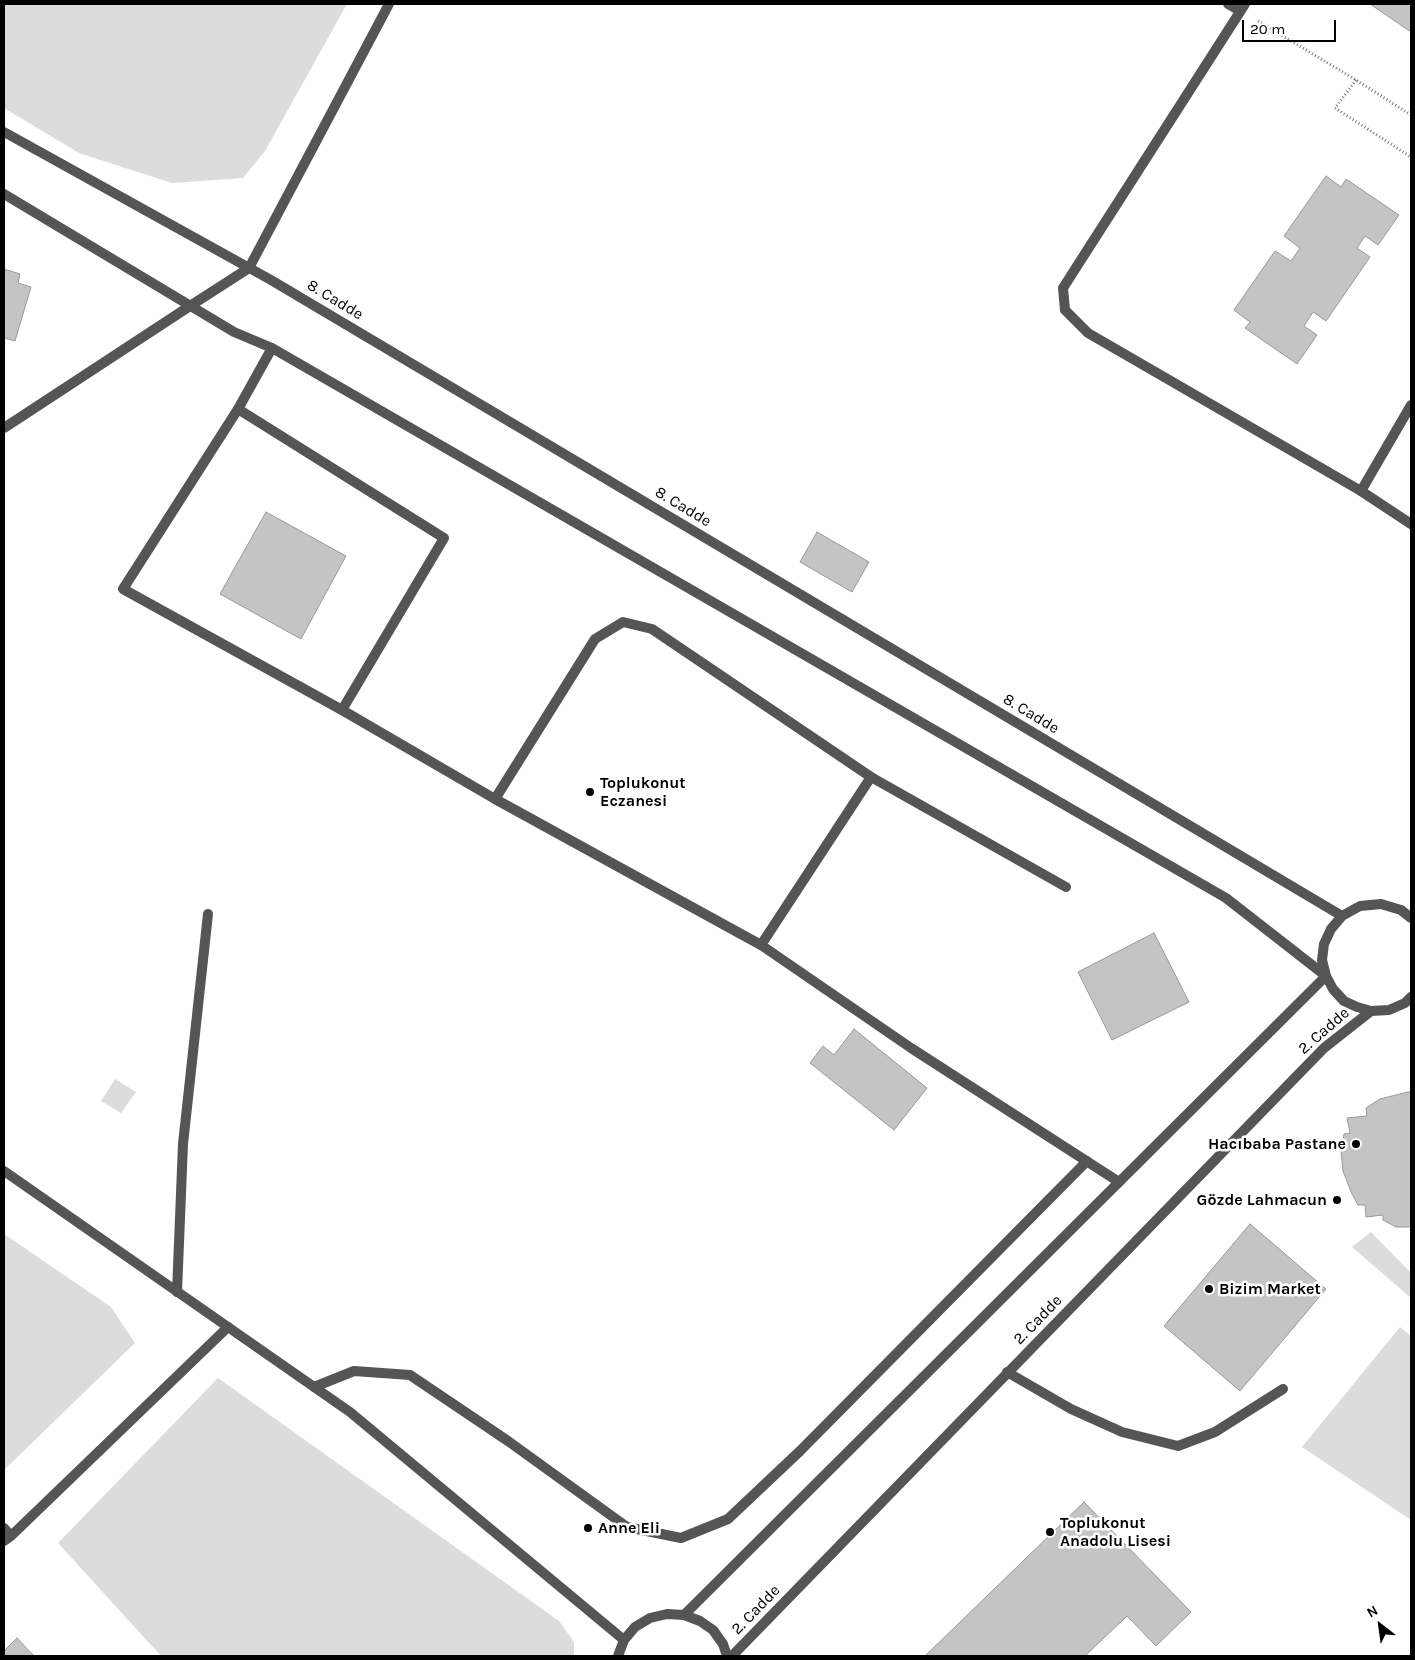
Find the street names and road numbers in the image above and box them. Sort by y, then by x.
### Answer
street label: 8. Cadde [303,276,367,324]
street label: 8. Cadde [651,483,715,531]
street label: 8. Cadde [999,690,1063,738]
street label: 2. Cadde [1294,1004,1354,1058]
street label: 2. Cadde [1010,1291,1066,1349]
street label: 2. Cadde [728,1581,784,1639]

